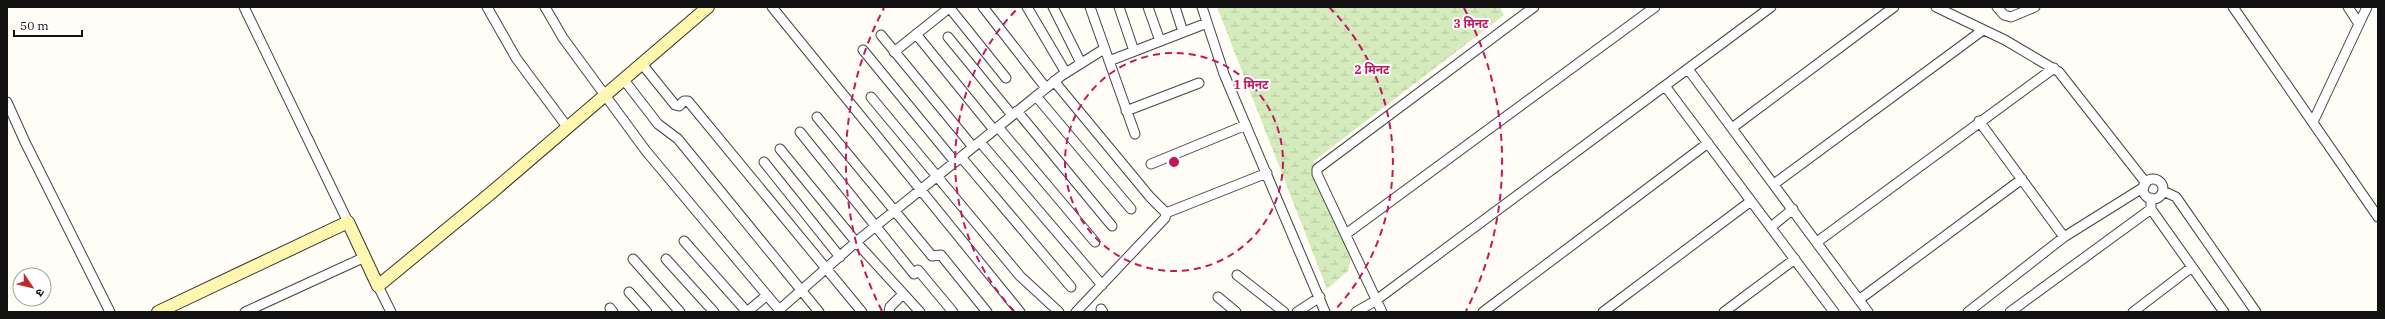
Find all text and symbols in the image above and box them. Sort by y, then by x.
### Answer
scale bar [14,12,82,38]
text: 3 मिनट [1453,16,1489,31]
text: 50 m [20,18,49,33]
text: 2 मिनट [1354,62,1390,77]
text: 1 मिनट [1233,77,1269,92]
centre of rings [1167,155,1181,169]
north arrow [12,267,52,307]
text: उ [32,286,48,300]

